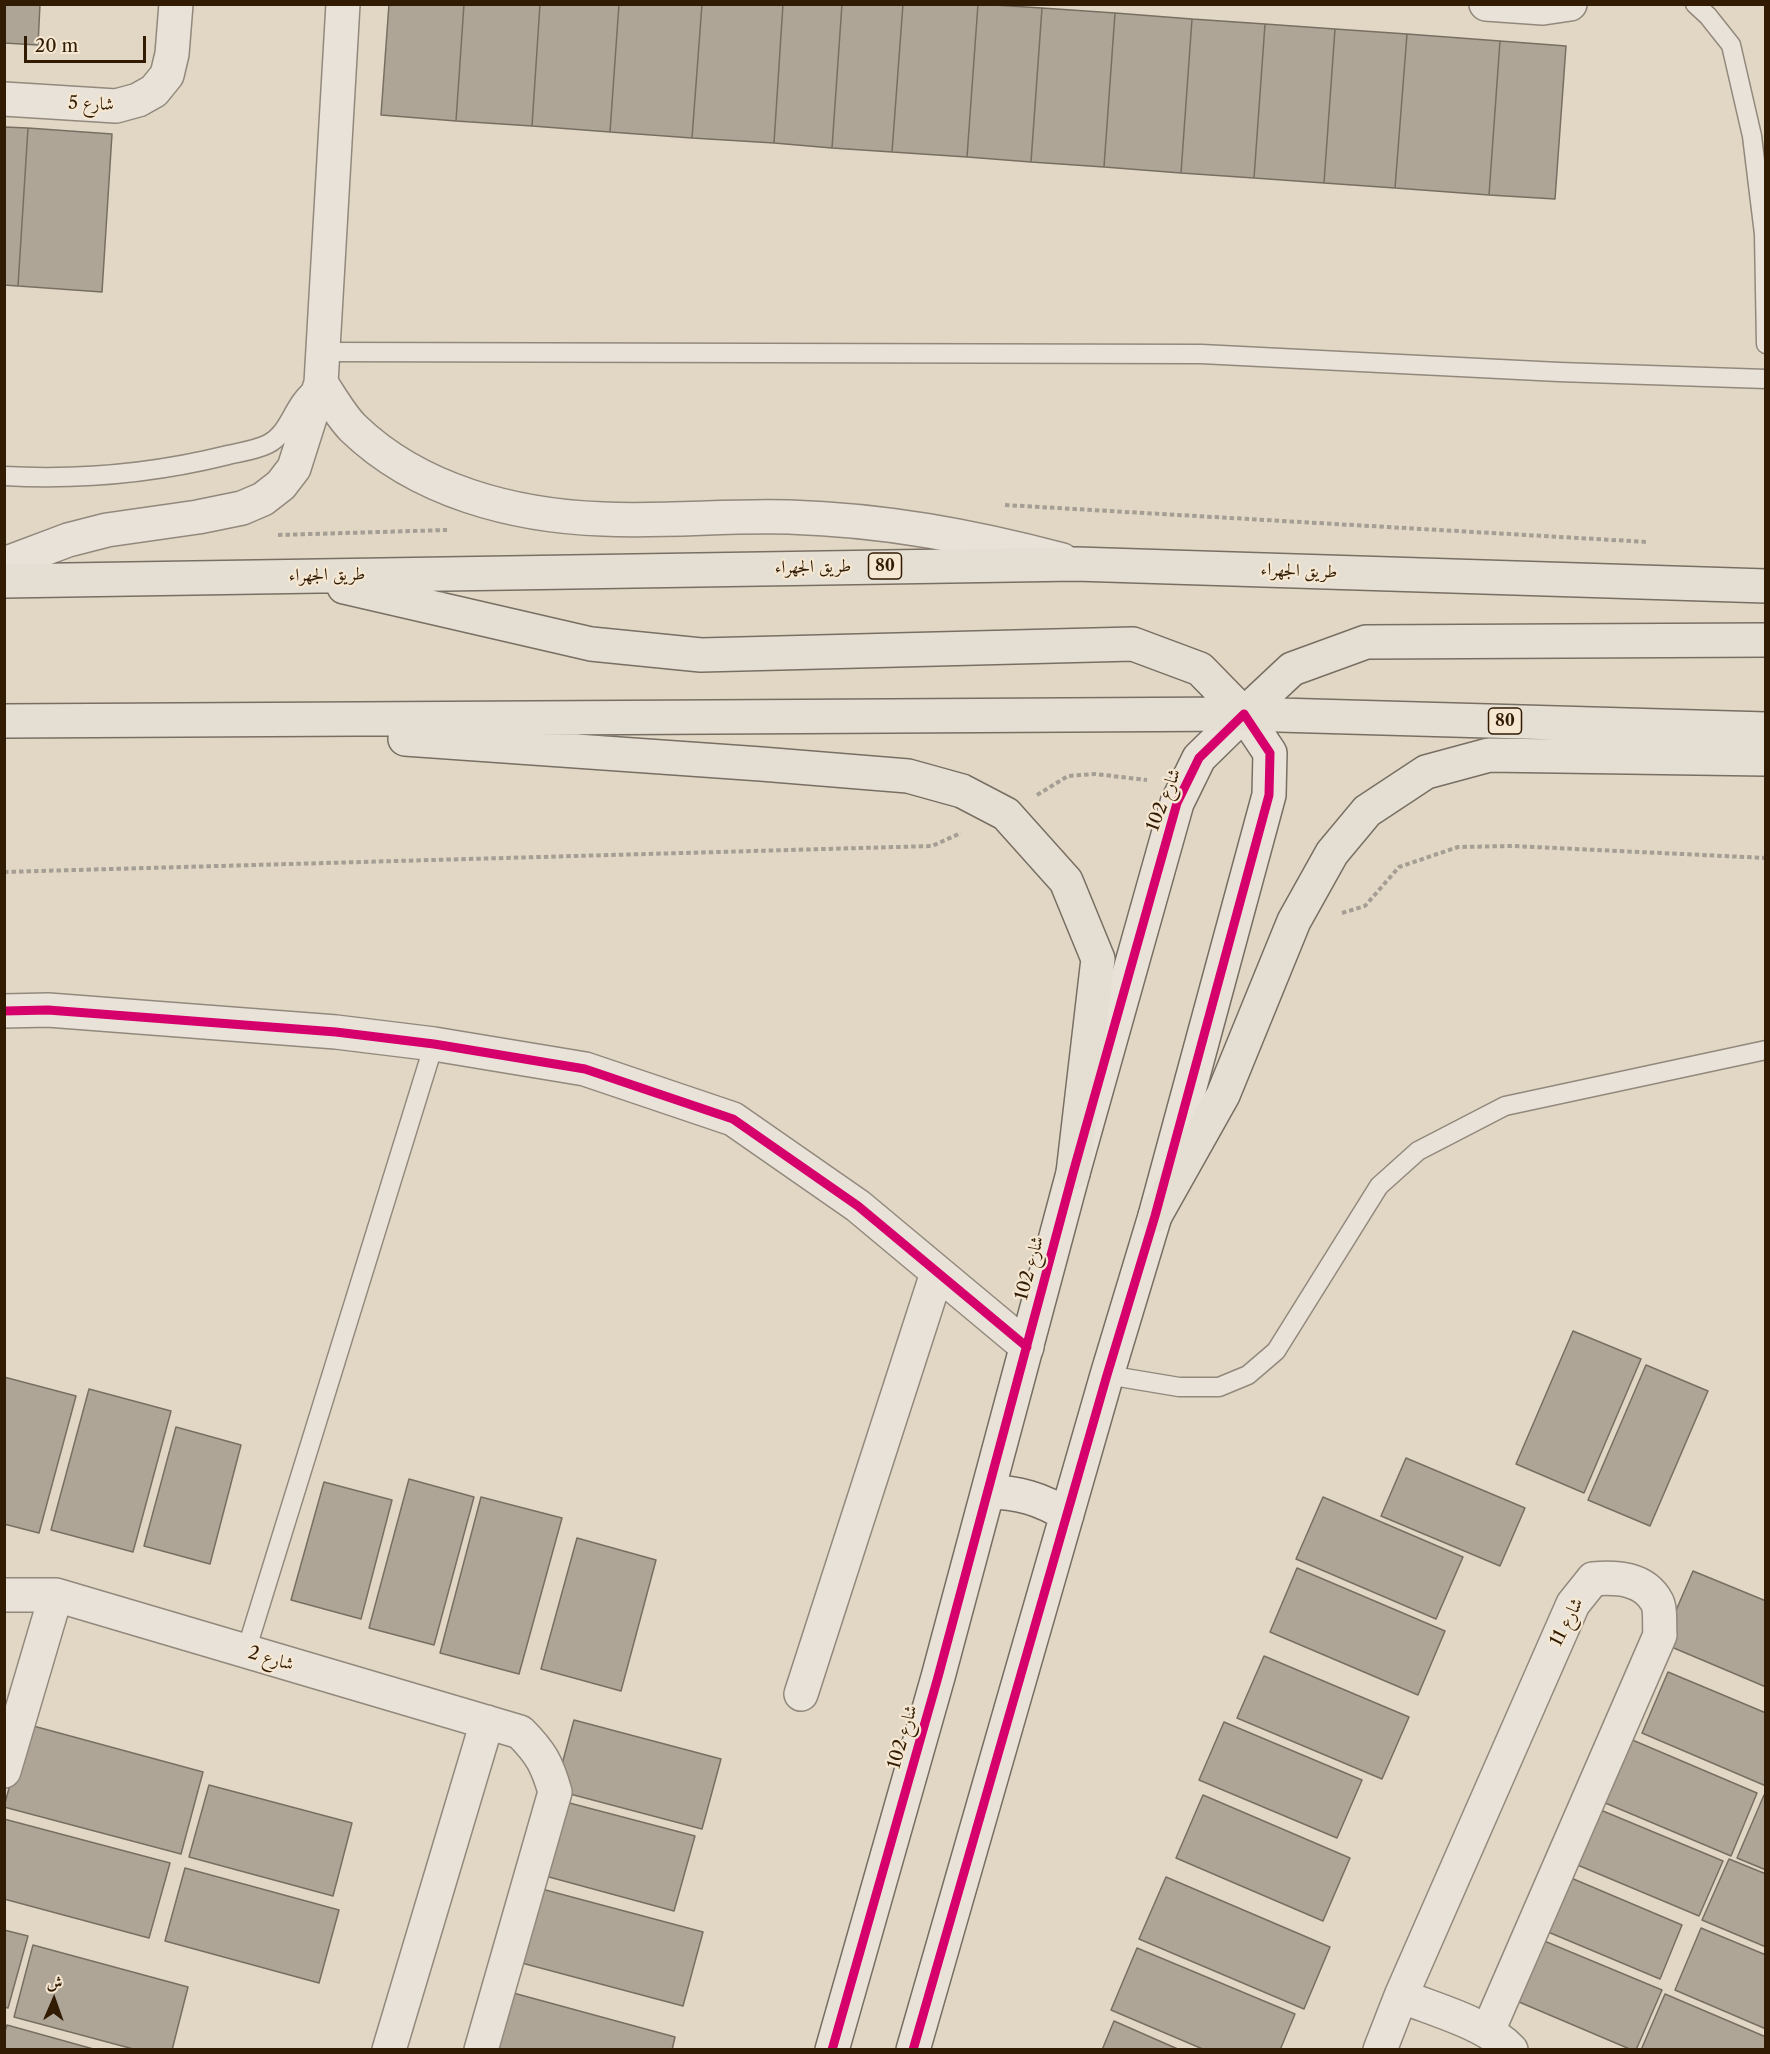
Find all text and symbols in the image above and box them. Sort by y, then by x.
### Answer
scale bar [27,24,148,62]
text: 20 m [35,35,78,57]
street label: شارع 5 [68,92,114,116]
road number: 80 [868,553,902,579]
street label: طريق الجهراء [774,556,852,578]
street label: طريق الجهراء [1260,559,1338,583]
street label: طريق الجهراء [288,564,366,586]
road number: 80 [1488,708,1522,734]
street label: شارع 102 [1142,766,1186,834]
street label: شارع 102 [1011,1234,1049,1302]
street label: شارع 11 [1546,1594,1588,1650]
street label: شارع 2 [246,1642,296,1676]
street label: شارع 102 [884,1703,922,1771]
north arrow [24,1970,84,2030]
text: ش [46,1972,63,1992]

